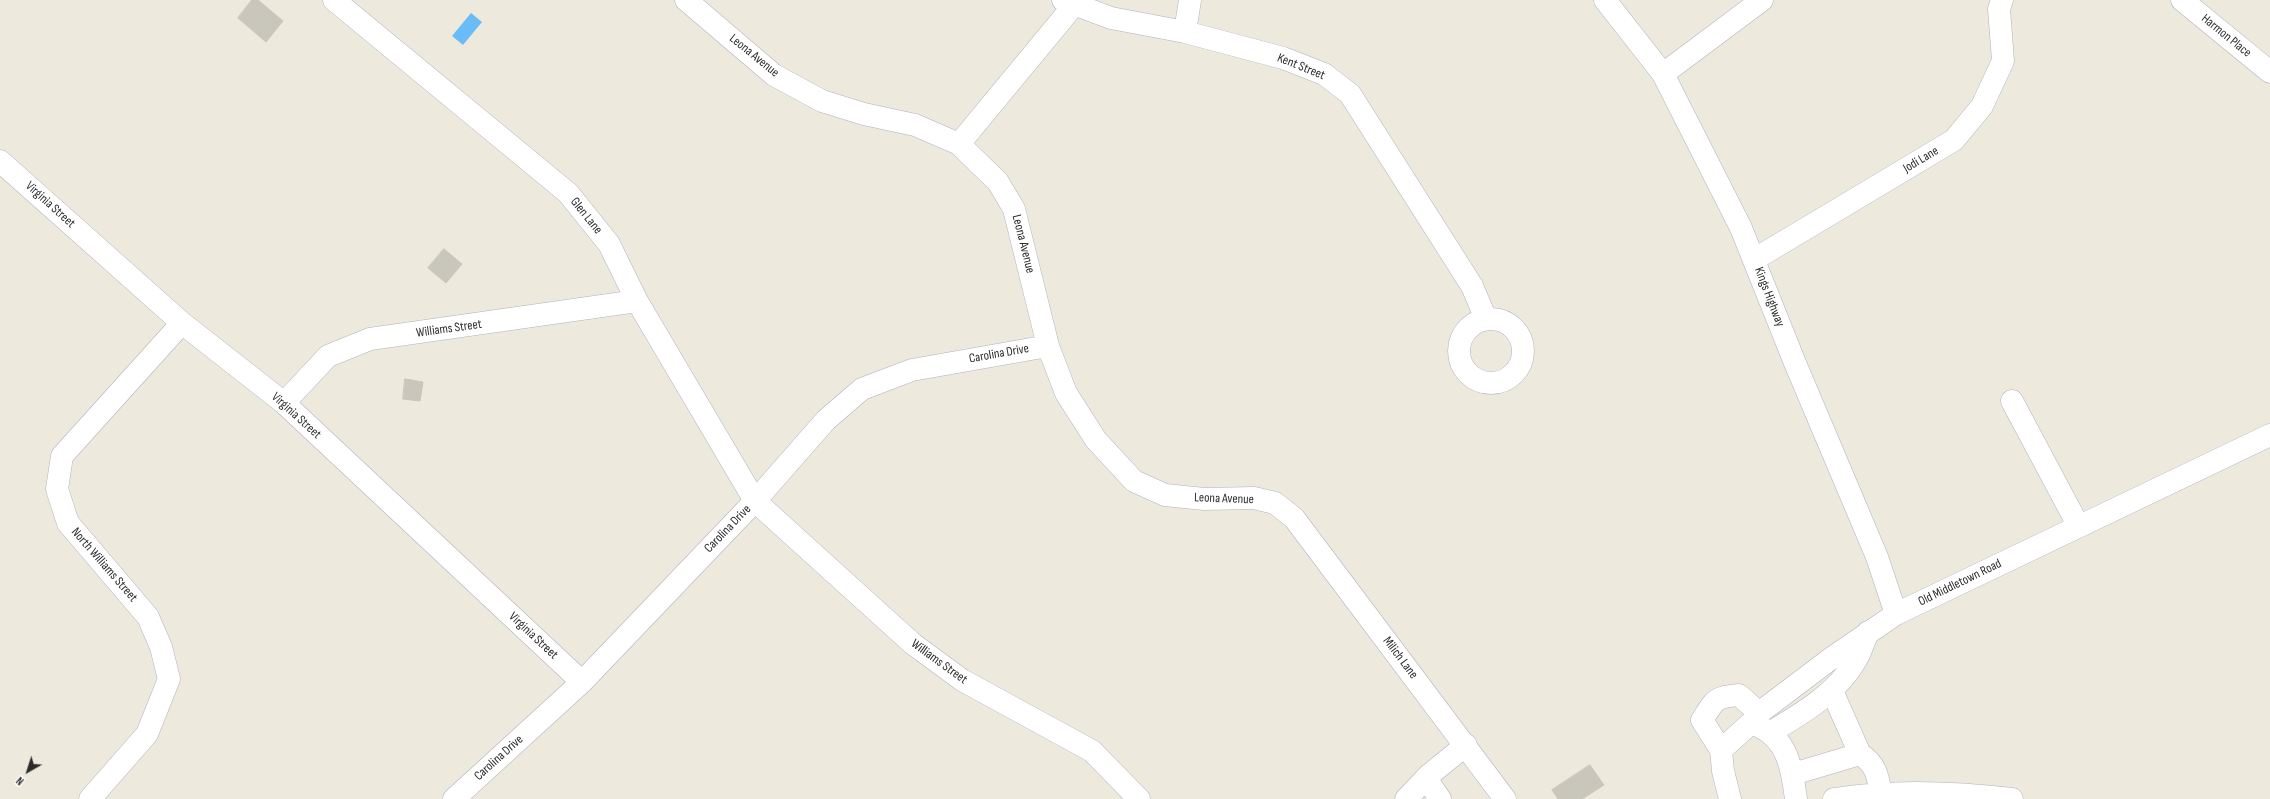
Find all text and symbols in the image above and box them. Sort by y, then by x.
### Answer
street label: Harmon Place [2198,11,2254,61]
street label: Leona Avenue [726,31,782,81]
street label: Kent Street [1275,50,1327,84]
street label: Jodi Lane [1900,143,1942,177]
street label: Virginia Street [22,179,78,231]
street label: Glen Lane [567,195,605,237]
street label: Leona Avenue [1008,213,1038,275]
street label: Kings Highway [1750,265,1788,329]
street label: Williams Street [415,317,483,341]
street label: Carolina Drive [968,341,1030,367]
street label: Virginia Street [268,390,324,442]
street label: Leona Avenue [1194,490,1254,508]
street label: Carolina Drive [701,502,755,556]
street label: North Williams Street [67,525,141,605]
street label: Old Middletown Road [1916,556,2004,610]
street label: Virginia Street [505,609,561,663]
street label: Milich Lane [1379,634,1421,682]
street label: Williams Street [908,636,970,688]
street label: Carolina Drive [471,732,527,784]
north arrow [8,751,48,791]
text: N [14,774,27,788]

